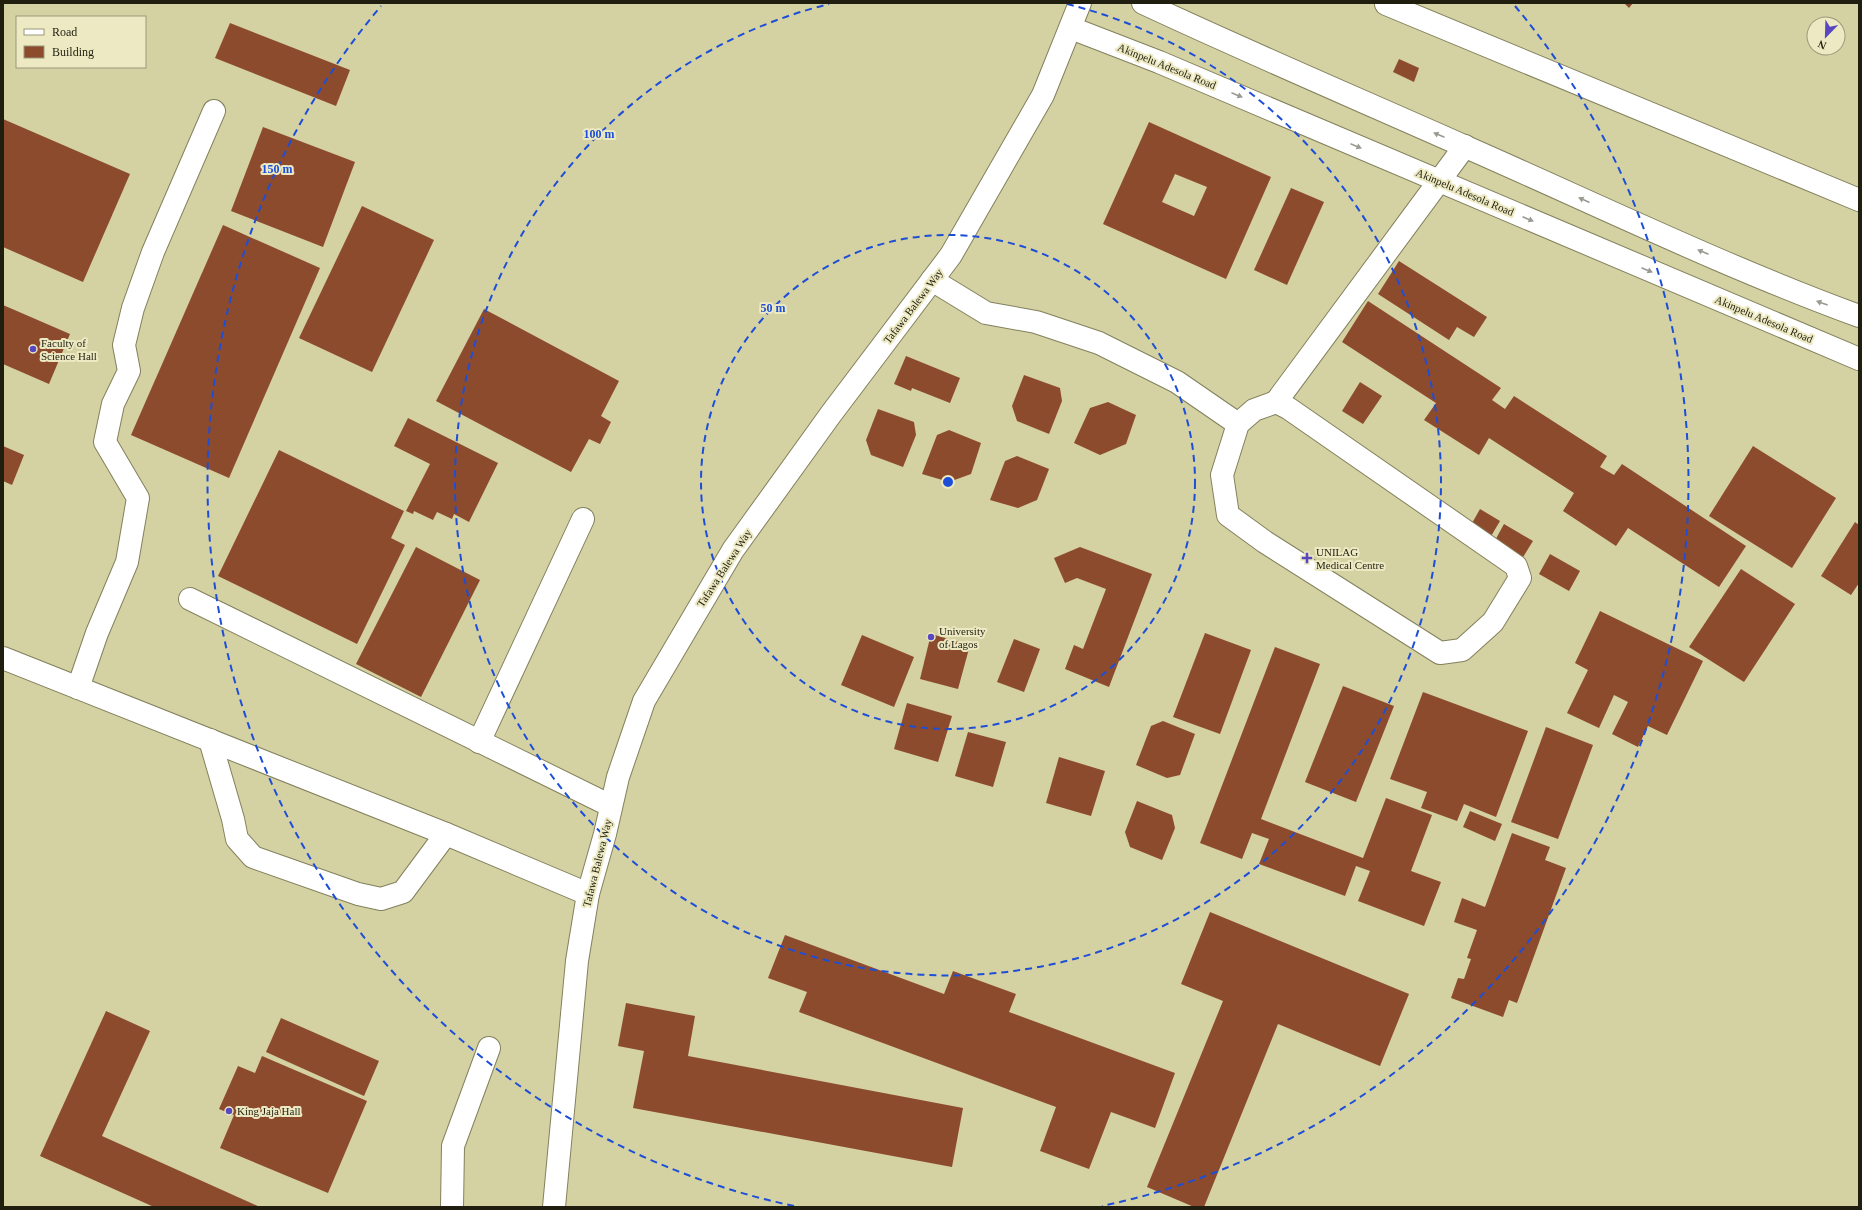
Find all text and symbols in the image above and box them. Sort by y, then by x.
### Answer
legend [16,16,146,68]
north arrow [1806,16,1846,56]
text: Road [52,25,77,39]
text: N [1816,38,1828,52]
street label: Akinpelu Adesola Road [1116,41,1218,91]
text: Building [52,45,94,59]
one-way arrow [1231,93,1243,99]
text: 100 m [584,127,615,141]
one-way arrow [1433,132,1445,138]
one-way arrow [1351,143,1362,149]
text: 150 m [262,162,293,176]
street label: Akinpelu Adesola Road [1414,166,1516,218]
one-way arrow [1578,197,1589,203]
one-way arrow [1522,216,1534,222]
one-way arrow [1697,249,1708,255]
street label: Tafawa Balewa Way [881,266,945,346]
one-way arrow [1642,267,1654,273]
street label: Akinpelu Adesola Road [1713,293,1815,345]
one-way arrow [1816,299,1828,305]
text: 50 m [761,301,786,315]
place label: Faculty of Science Hall [41,337,97,362]
marker: Faculty of Science Hall [28,344,38,354]
centre of rings [941,475,955,489]
street label: Tafawa Balewa Way [694,526,754,609]
place label: UNILAG Medical Centre [1316,546,1384,571]
marker: UNILAG Medical Centre [1301,552,1313,564]
place label: University of Lagos [939,625,986,650]
marker: University of Lagos [926,632,936,642]
street label: Tafawa Balewa Way [580,817,614,908]
place label: King Jaja Hall [237,1105,301,1117]
marker: King Jaja Hall [224,1106,234,1116]

